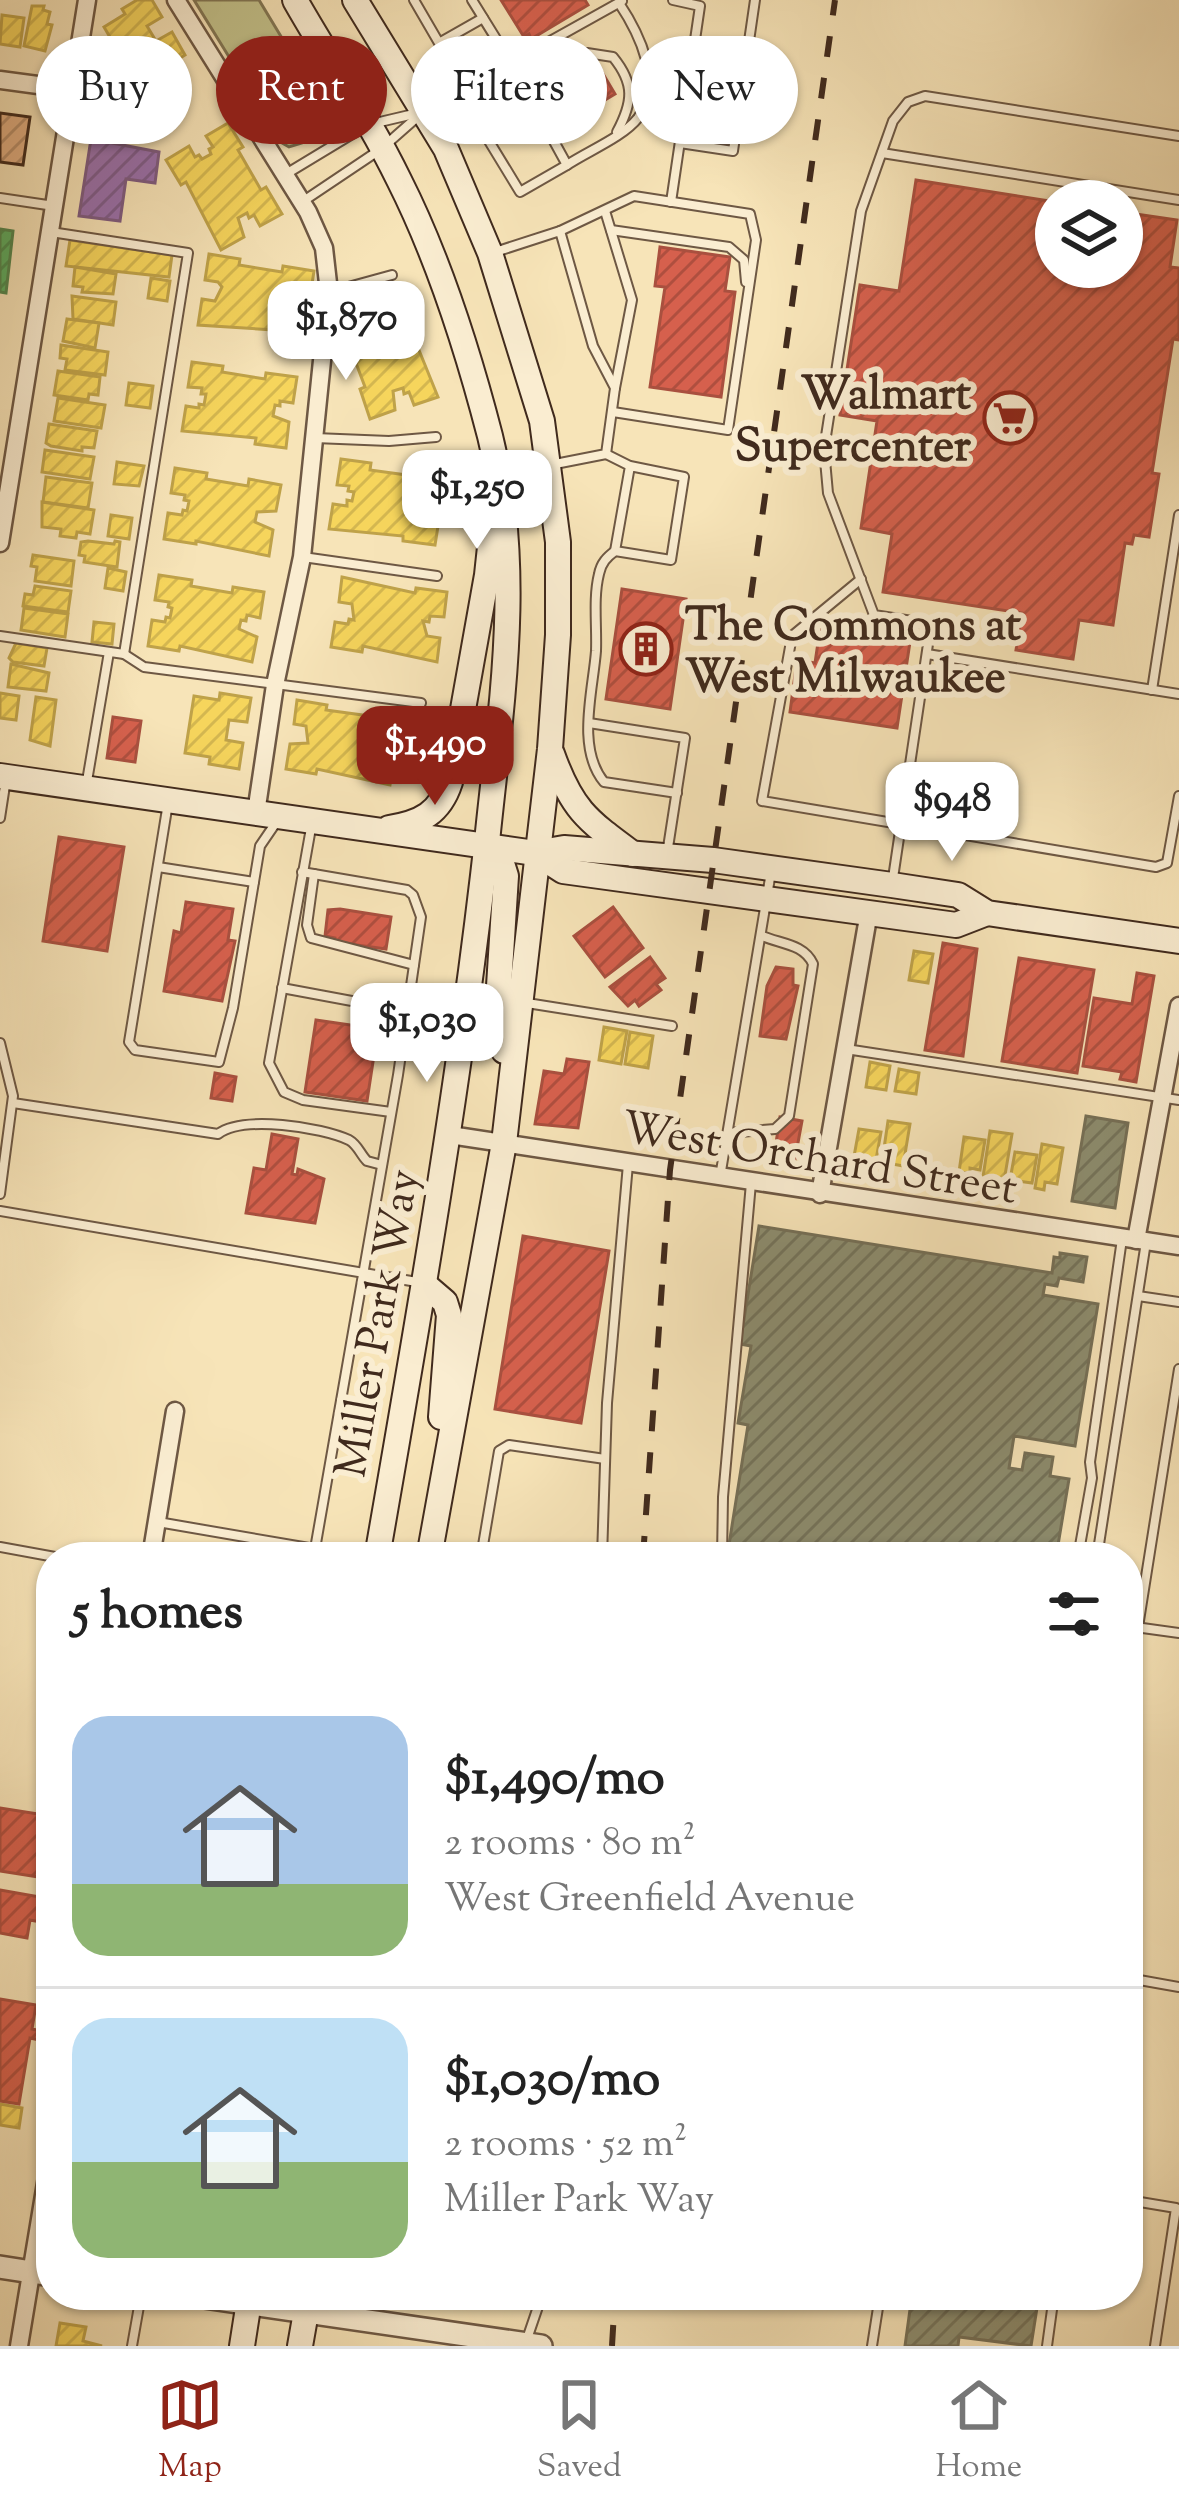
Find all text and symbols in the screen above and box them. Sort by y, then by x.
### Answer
chip: Buy [36,36,192,144]
chip: Rent [216,36,387,144]
chip: Filters [411,36,607,144]
chip: New [631,36,798,144]
map controls [1035,180,1143,288]
button: layers [1035,180,1143,288]
pin: $1,870 [248,281,444,383]
text: $1,870 [295,292,397,348]
place label: Walmart Supercenter [735,365,972,482]
supermarket icon: Walmart Supercenter [982,390,1038,446]
pin: $1,250 [379,450,575,552]
text: $1,250 [429,461,525,517]
place label: The Commons at West Milwaukee [685,596,1022,713]
building icon: The Commons at West Milwaukee [618,621,674,677]
pin: $1,490 [337,706,533,808]
text: $1,490 [384,717,486,773]
pin: $948 [881,762,1023,864]
text: $948 [913,773,991,829]
pin: $1,030 [329,983,525,1085]
text: $1,030 [377,994,477,1050]
street label: West Orchard Street [617,1098,1021,1225]
street label: Miller Park Way [321,1165,439,1483]
text: 5 homes [72,1578,243,1651]
icon: filters [1041,1581,1107,1647]
text: $1,490/mo [444,1744,665,1817]
icon: home [168,1764,312,1908]
text: 2 rooms · 80 m² [444,1817,696,1873]
text: West Greenfield Avenue [444,1873,855,1929]
text: $1,030/mo [444,2045,660,2118]
icon: home [168,2066,312,2210]
text: 2 rooms · 52 m² [444,2118,687,2174]
text: Miller Park Way [444,2174,714,2230]
tab: Map [157,2372,223,2492]
tab: Saved [537,2372,622,2492]
tab: Home [936,2372,1022,2492]

